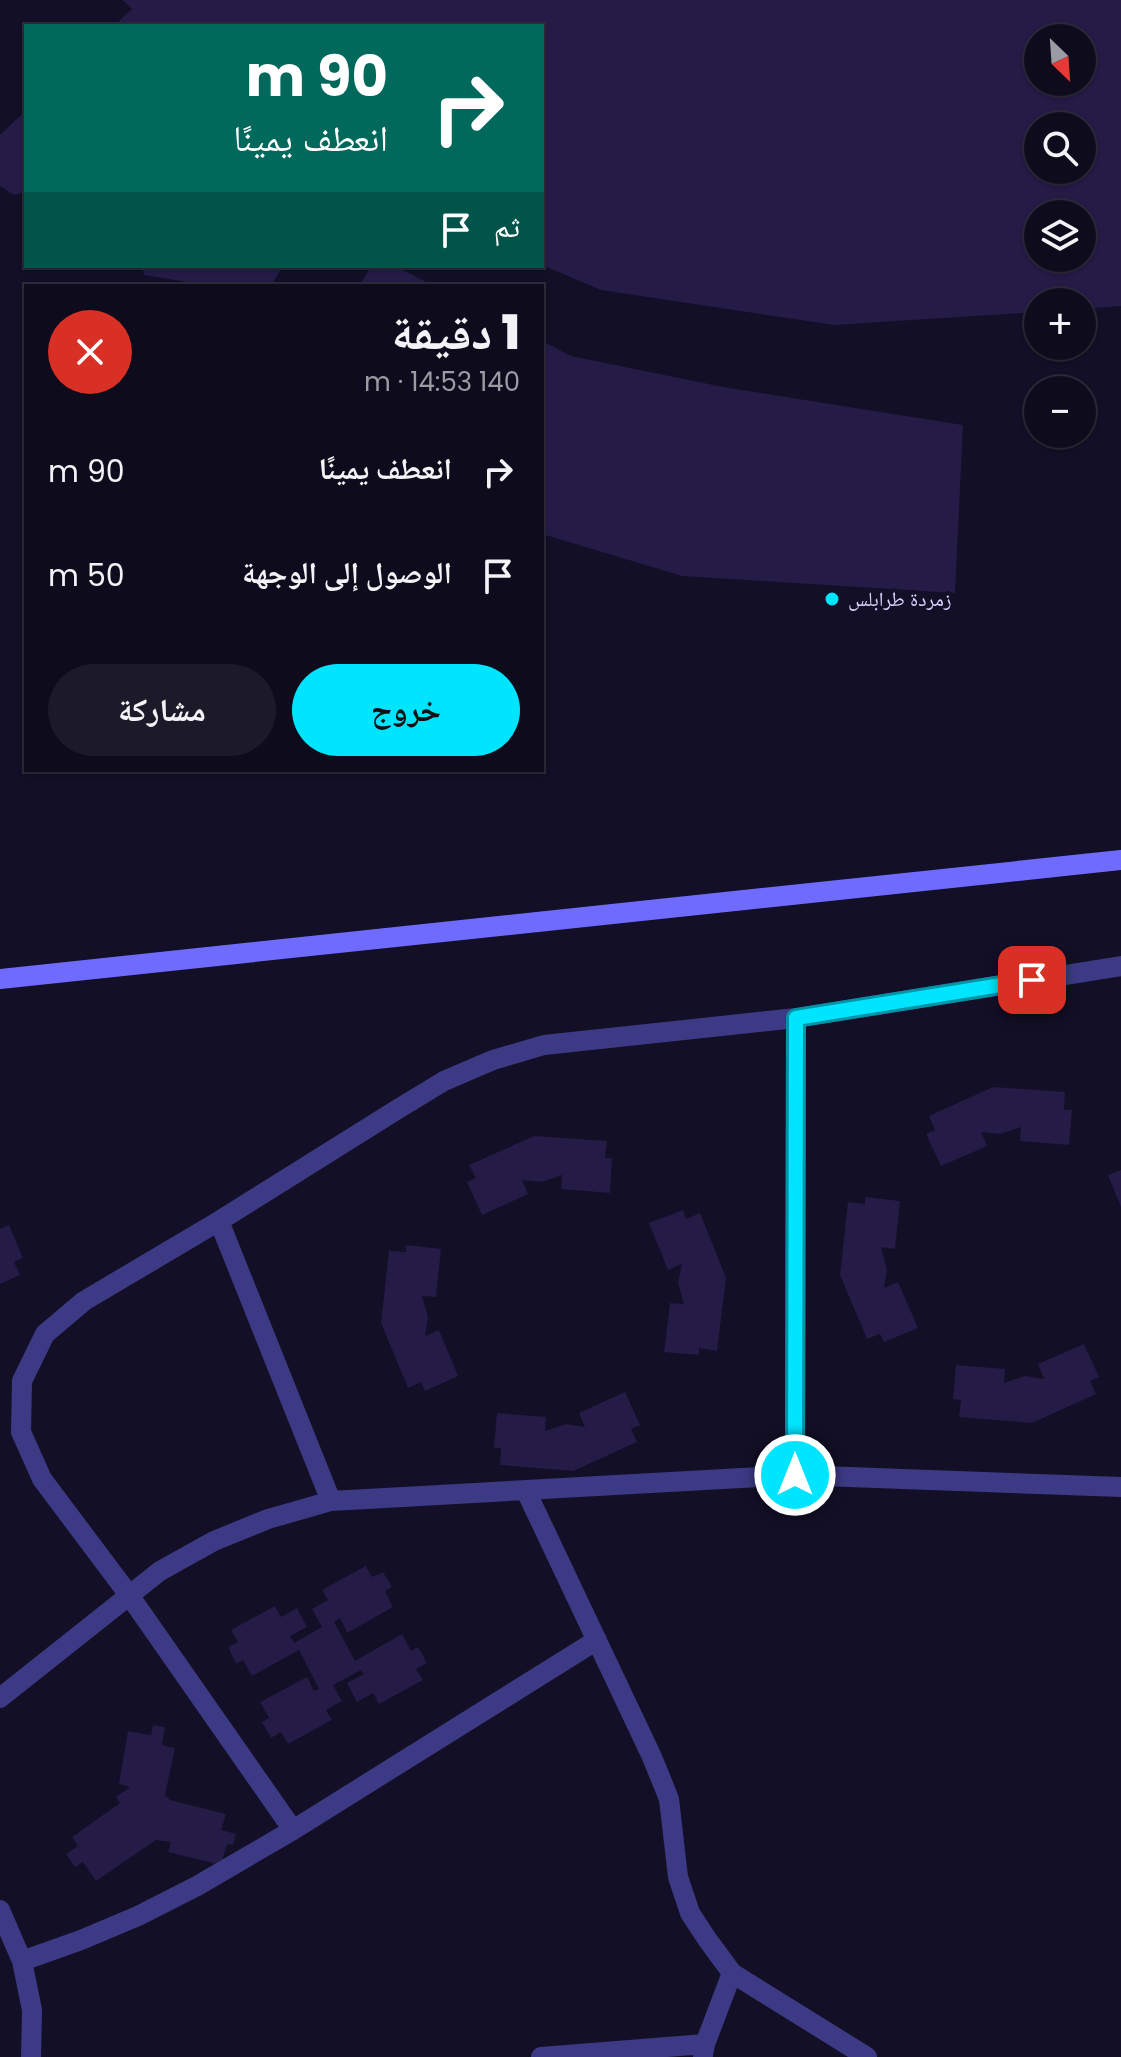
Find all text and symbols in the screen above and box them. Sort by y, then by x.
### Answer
north arrow [1024,24,1096,96]
map controls [1024,24,1096,448]
text: 90 m [246,37,388,116]
icon: right [416,56,520,160]
button: search [1024,112,1096,184]
text: انعطف يمينًا [233,113,388,164]
button: layers [1024,200,1096,272]
text: ثم [494,205,520,248]
icon: arrive [434,208,478,252]
button: + [1024,288,1096,360]
text: 1 دقيقة [391,299,520,366]
button: close [48,310,132,394]
text: 140 m · 14:53 [364,364,520,400]
button: − [1024,376,1096,448]
text: انعطف يمينًا [318,447,452,490]
text: 90 m [48,450,125,493]
icon: right [476,450,520,494]
text: الوصول إلى الوجهة [242,551,452,594]
text: 50 m [48,554,125,597]
icon: arrive [476,554,520,598]
place label: زمردة طرابلس [848,585,951,613]
marker: زمردة طرابلس [823,590,841,608]
button: مشاركة [48,664,276,756]
button: خروج [292,664,520,756]
pin [998,946,1066,1014]
icon: arrive [1010,958,1054,1002]
position arrow [753,1433,837,1517]

